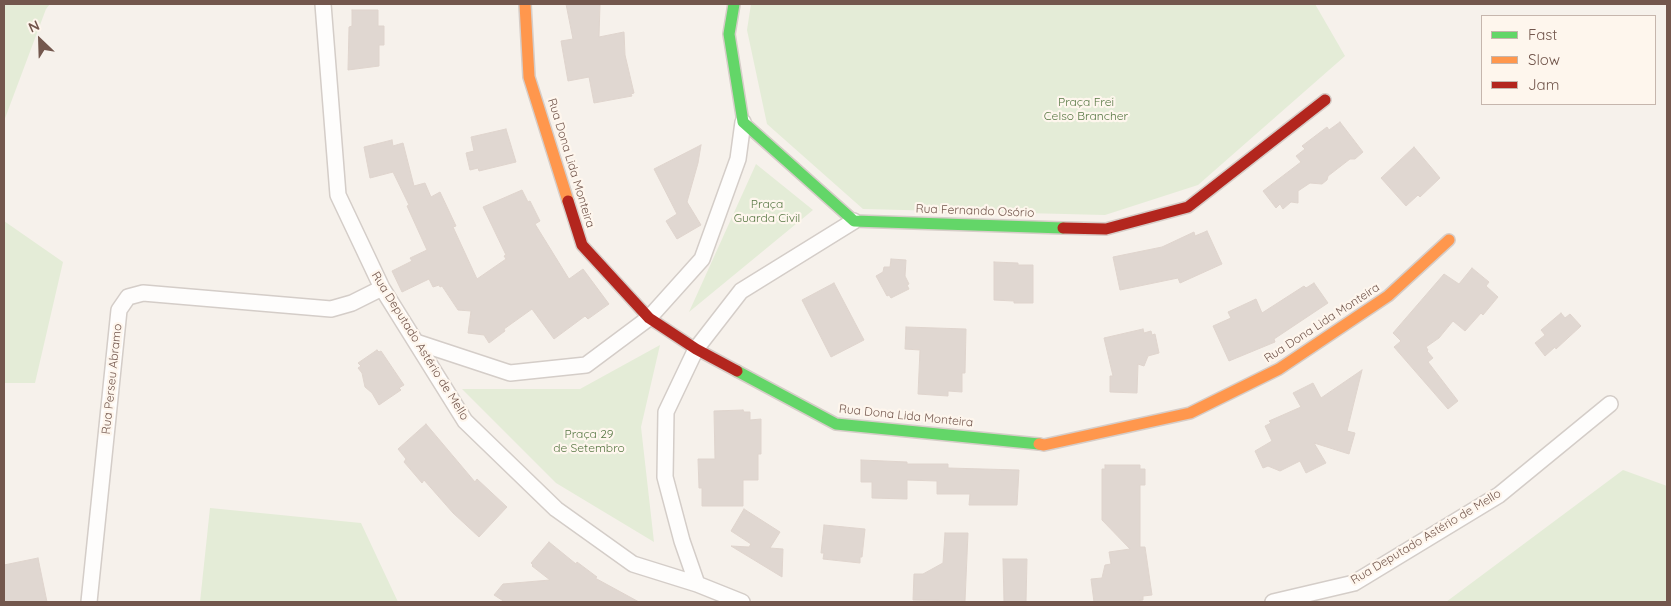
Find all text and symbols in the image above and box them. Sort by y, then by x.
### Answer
north arrow [15,15,65,65]
legend [1481,15,1656,105]
text: N [26,16,42,37]
text: Fast [1528,25,1557,44]
text: Slow [1528,50,1560,69]
text: Jam [1528,75,1559,94]
park label: Praça Frei Celso Brancher [1044,95,1128,123]
street label: Rua Dona Lida Monteira [544,96,598,230]
park label: Praça Guarda Civil [734,197,800,225]
street label: Rua Fernando Osório [915,202,1035,220]
street label: Rua Deputado Astério de Mello [368,269,472,423]
street label: Rua Dona Lida Monteira [1262,280,1382,366]
street label: Rua Perseu Abramo [99,323,125,435]
street label: Rua Dona Lida Monteira [838,402,974,430]
park label: Praça 29 de Setembro [553,427,625,455]
street label: Rua Deputado Astério de Mello [1348,486,1504,588]

